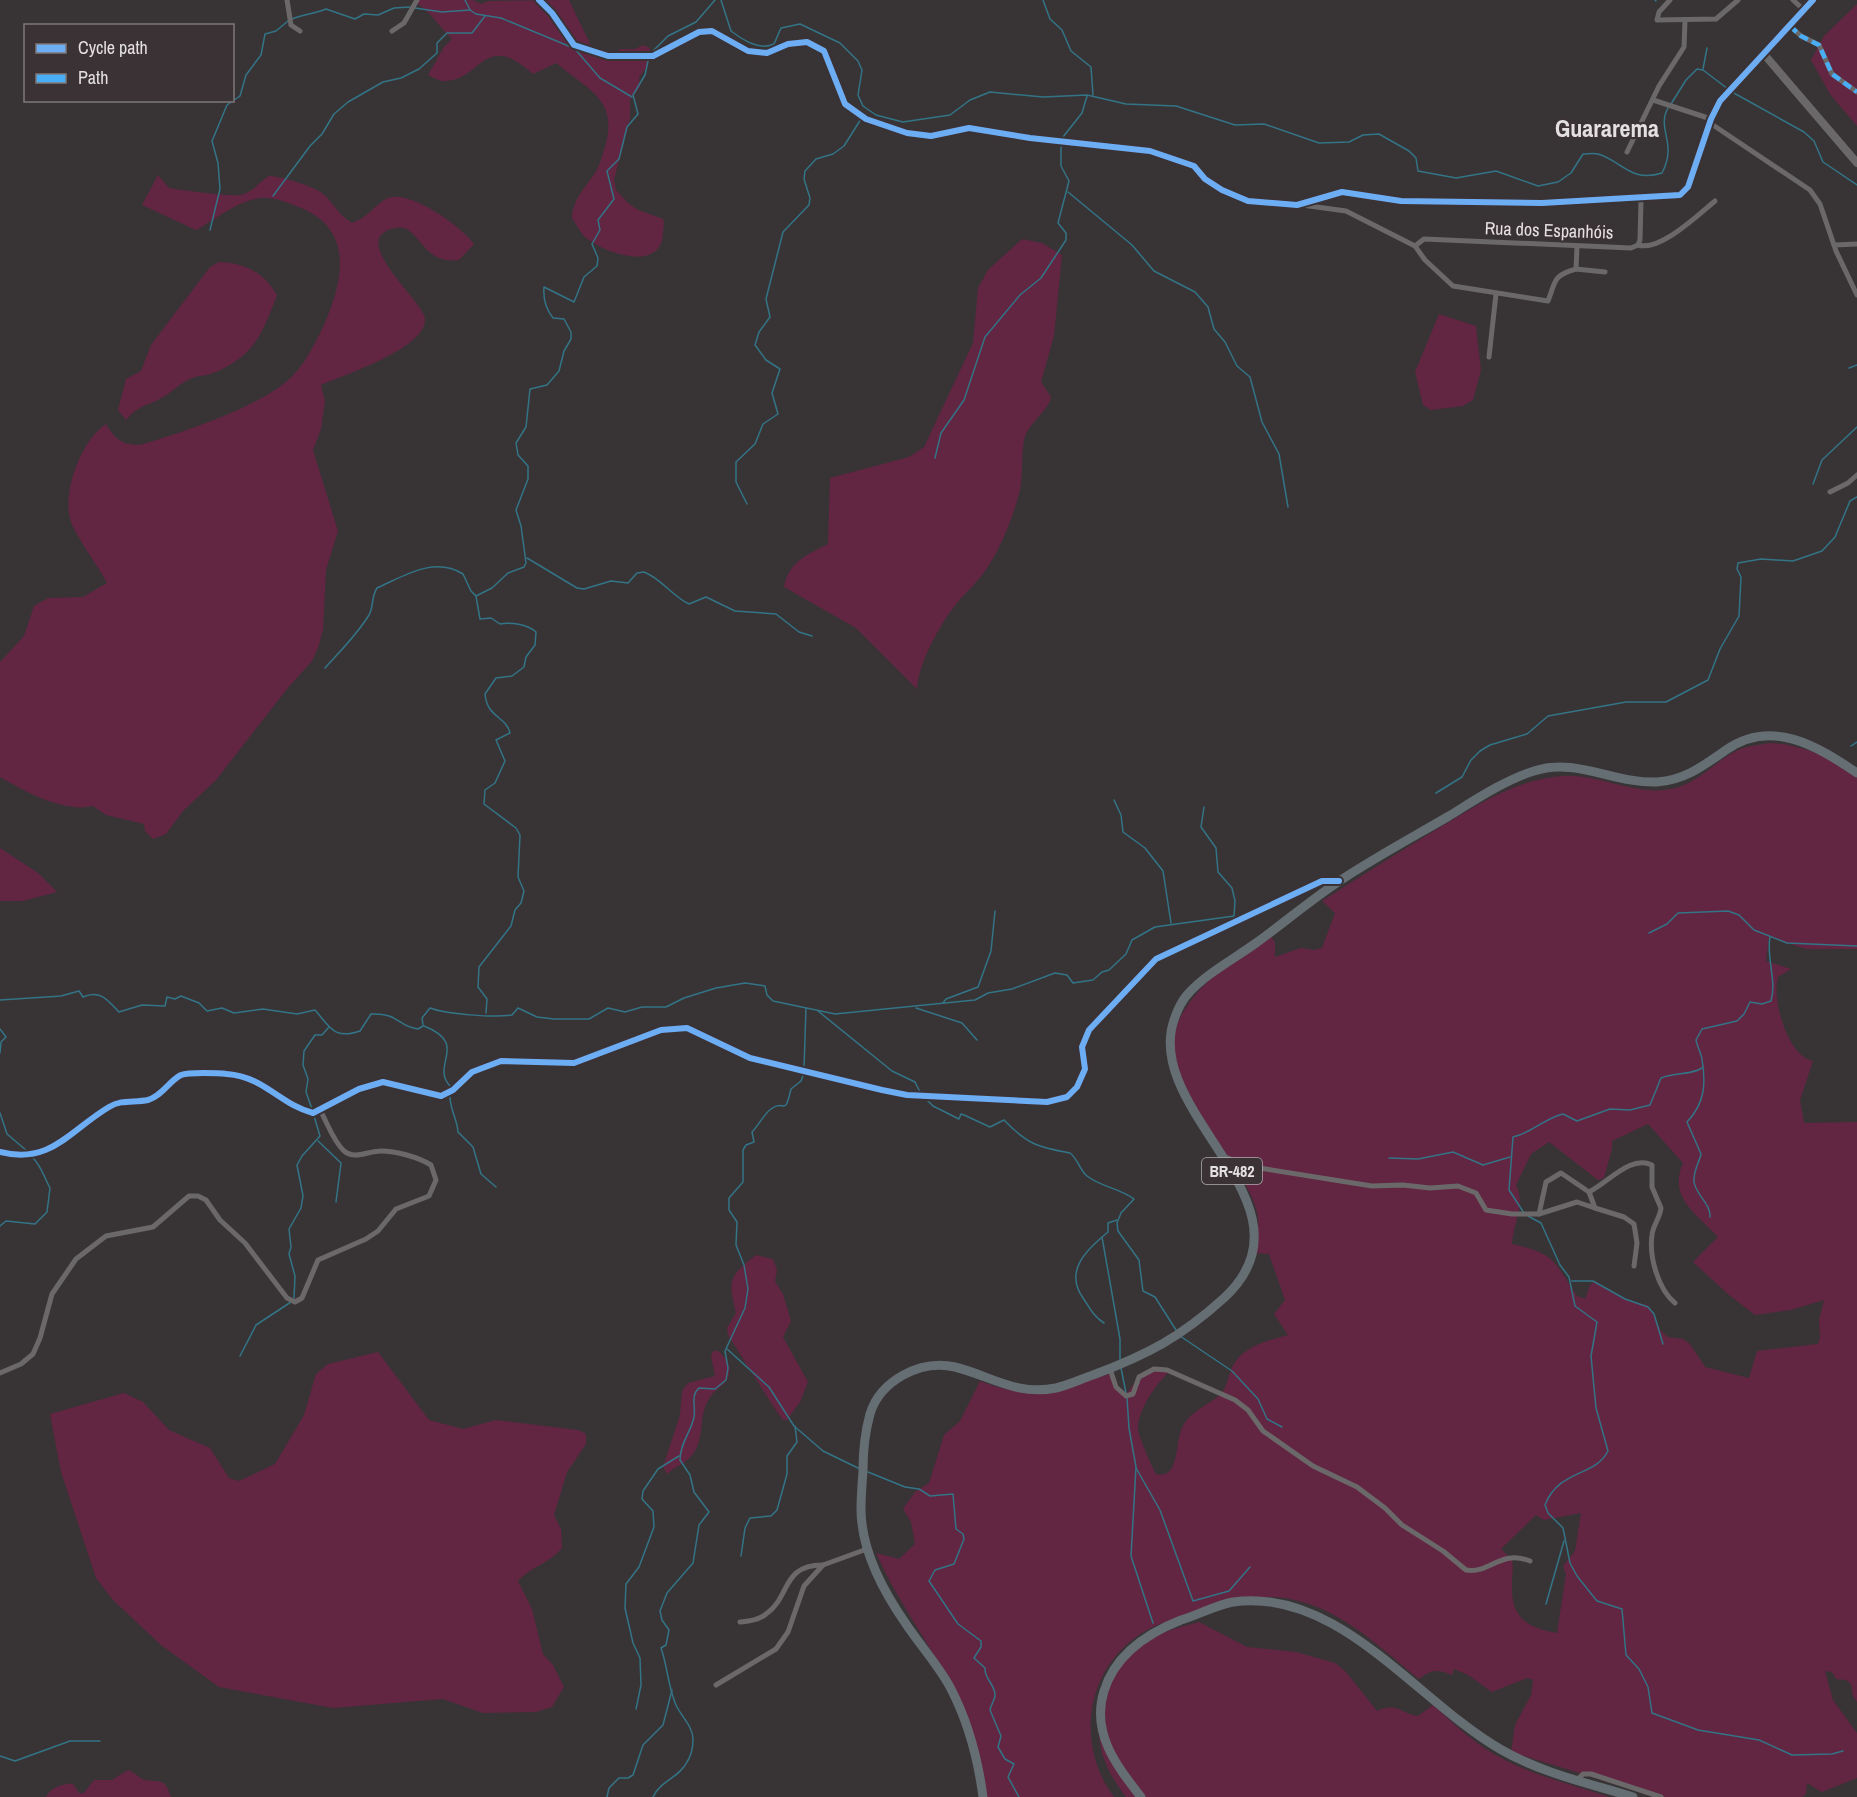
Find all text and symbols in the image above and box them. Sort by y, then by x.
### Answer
legend [24,24,234,102]
text: Cycle path [78,35,148,60]
text: Path [78,65,108,90]
district label: Guararema [1555,112,1659,144]
street label: Rua dos Espanhóis [1484,215,1614,245]
road number: BR-482 [1202,1158,1262,1184]

